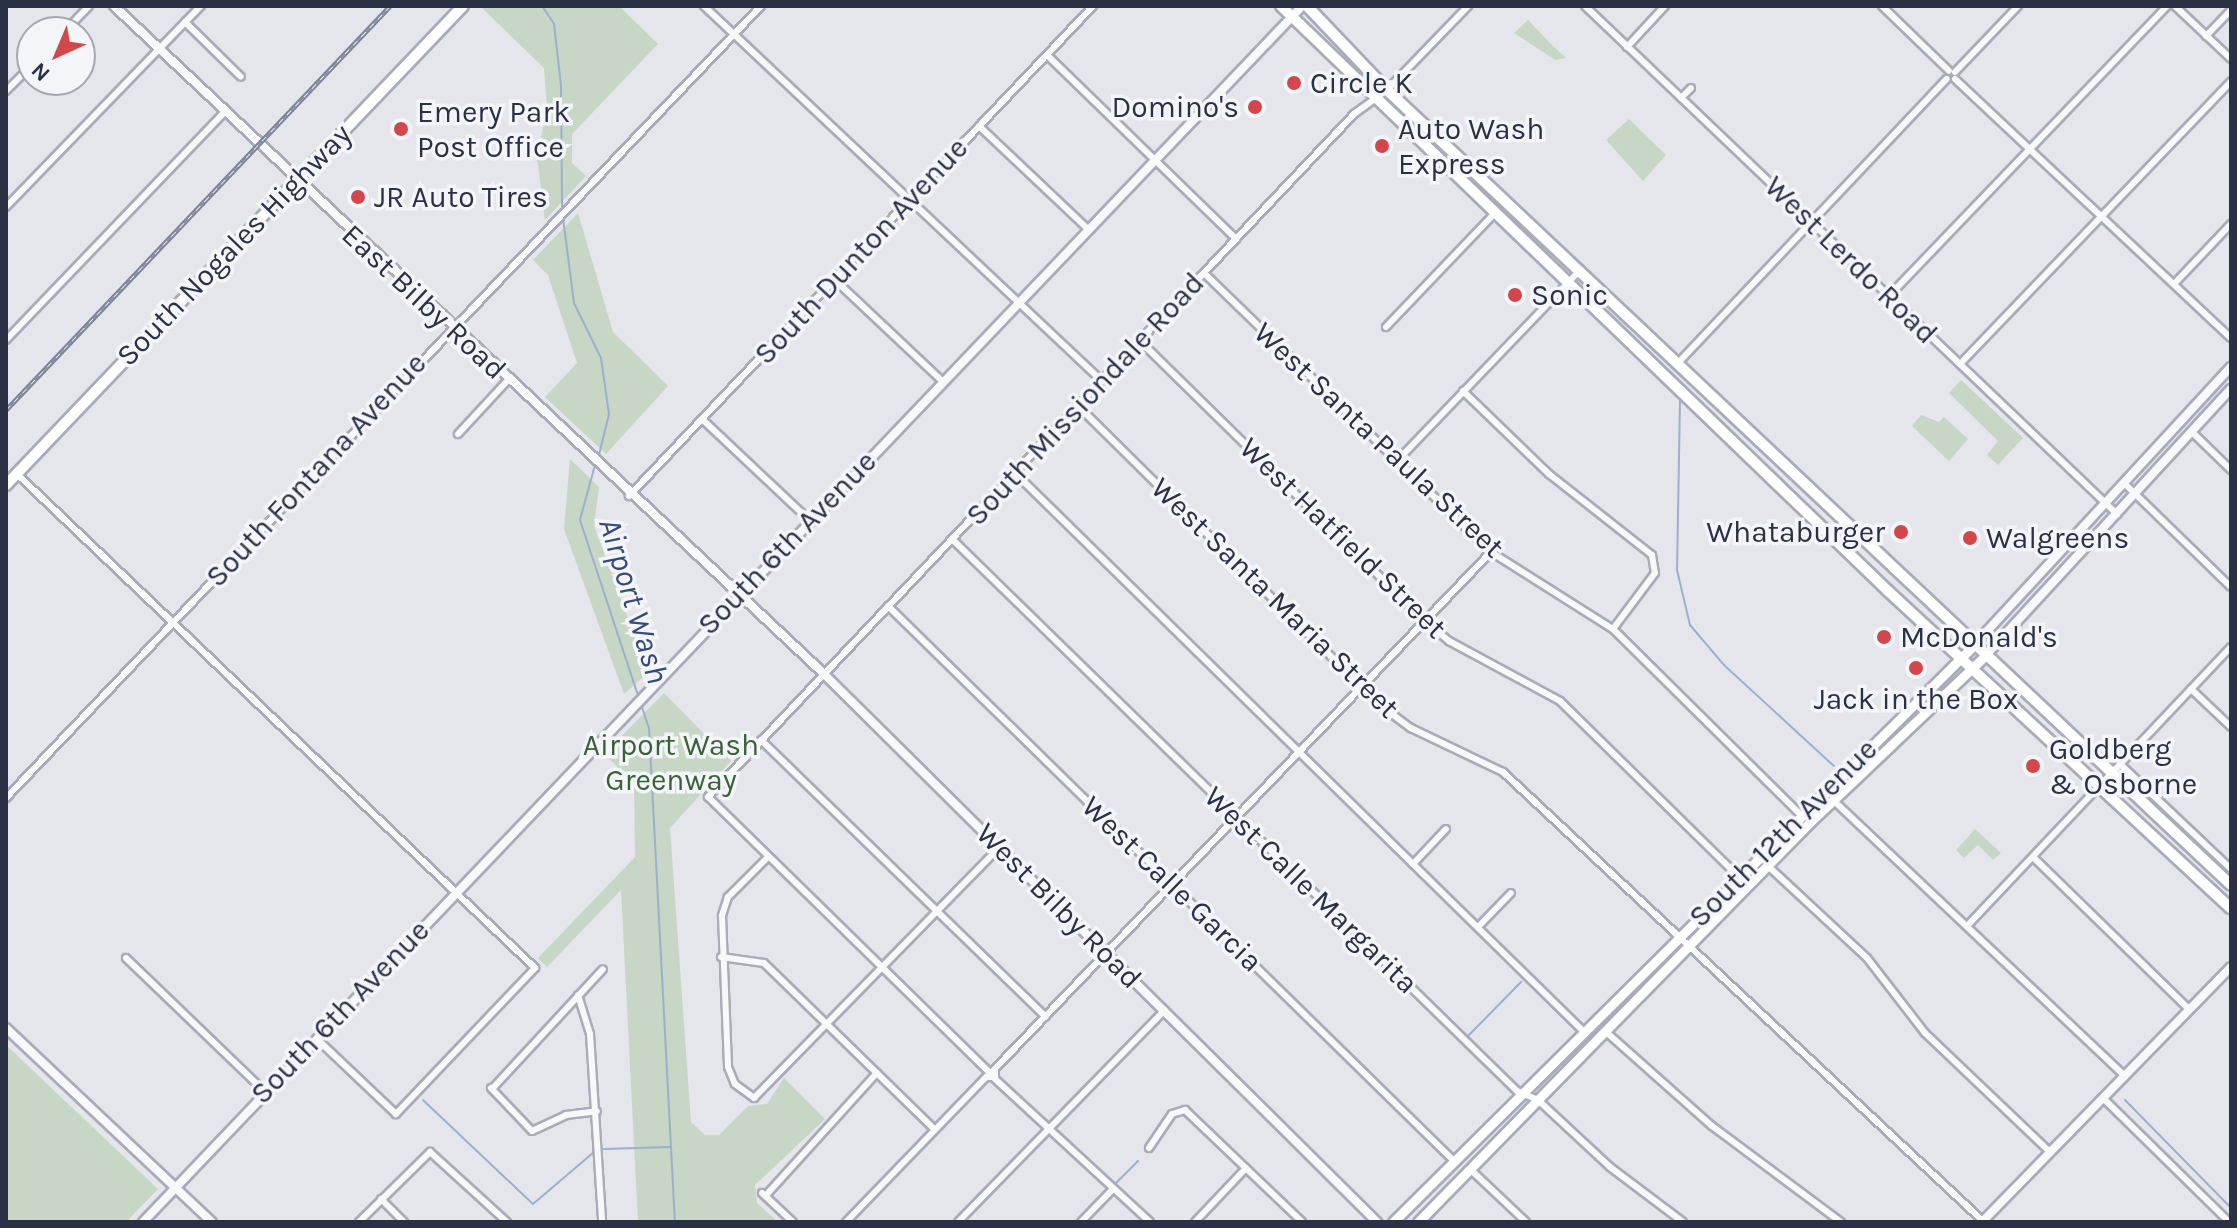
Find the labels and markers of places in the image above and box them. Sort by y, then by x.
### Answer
place label: Circle K [1310,65,1413,101]
marker: Circle K [1285,74,1303,92]
place label: Domino's [1111,89,1239,125]
place label: Emery Park Post Office [417,94,570,164]
marker: Domino's [1246,98,1264,116]
place label: Auto Wash Express [1398,111,1544,182]
marker: Emery Park Post Office [392,120,410,138]
marker: Auto Wash Express [1373,137,1391,155]
place label: JR Auto Tires [374,179,548,215]
marker: JR Auto Tires [349,188,367,206]
place label: Sonic [1531,277,1608,313]
marker: Sonic [1506,286,1524,304]
place label: Whataburger [1706,514,1885,550]
place label: Walgreens [1986,520,2129,556]
marker: Whataburger [1892,523,1910,541]
marker: Walgreens [1961,529,1979,547]
place label: McDonald's [1900,619,2058,655]
marker: McDonald's [1875,628,1893,646]
marker: Jack in the Box [1907,659,1925,677]
place label: Jack in the Box [1814,681,2018,717]
place label: Goldberg & Osborne [2049,731,2197,802]
marker: Goldberg & Osborne [2024,757,2042,775]

